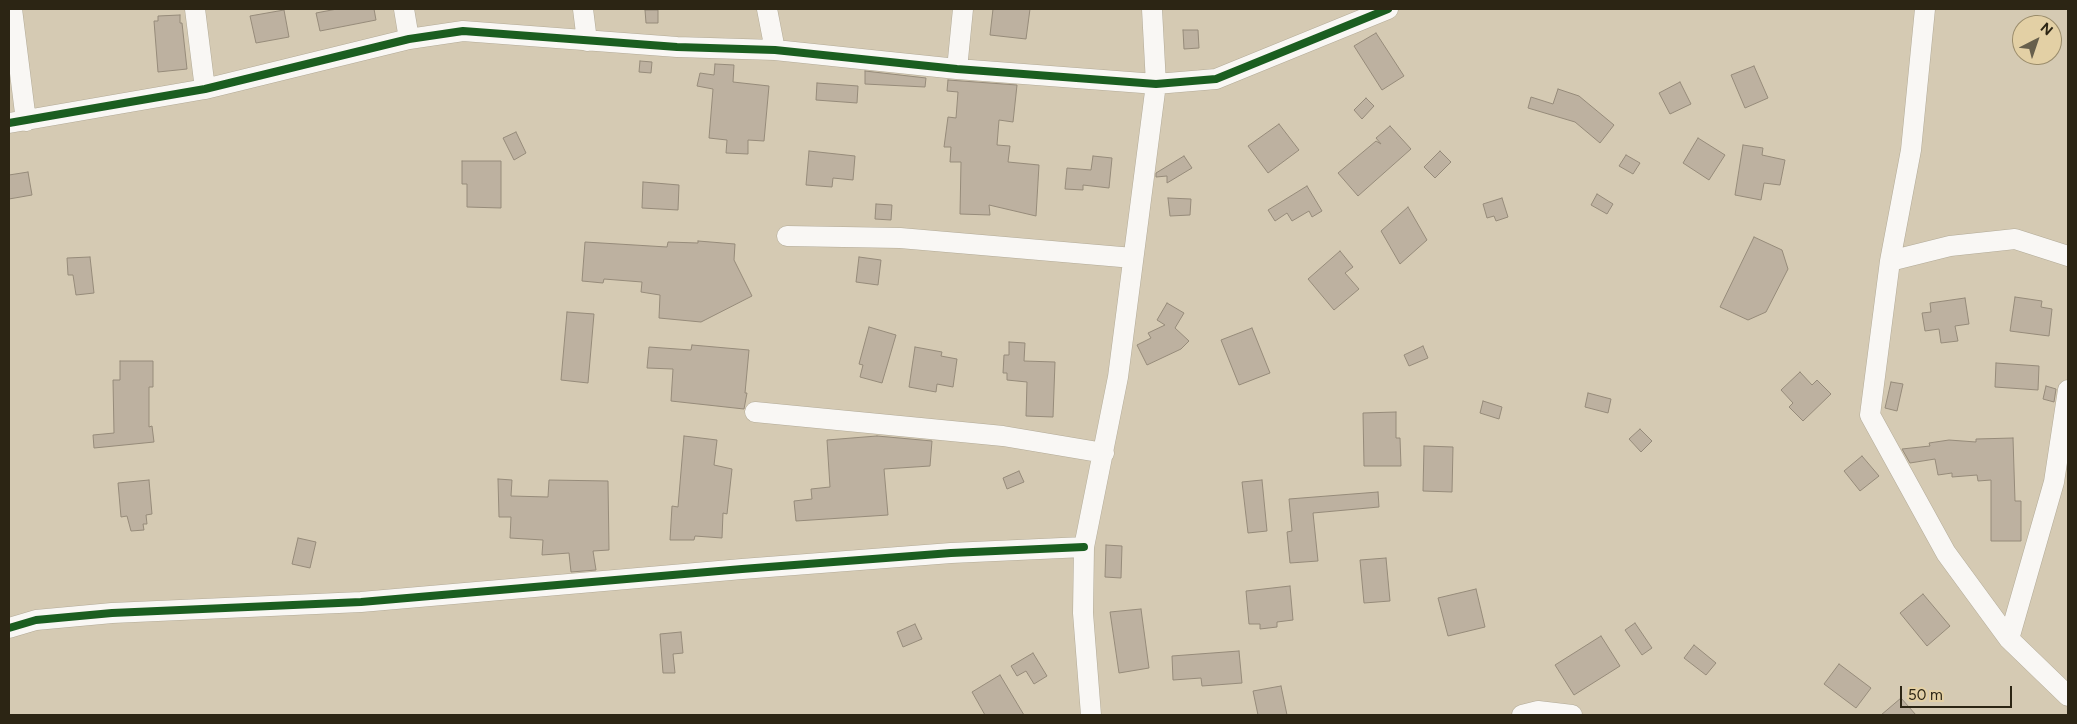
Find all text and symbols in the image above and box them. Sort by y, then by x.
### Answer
north arrow [2012,15,2062,65]
text: N [2037,19,2056,39]
scale bar [1902,676,2014,708]
text: 50 m [1908,686,1943,704]

